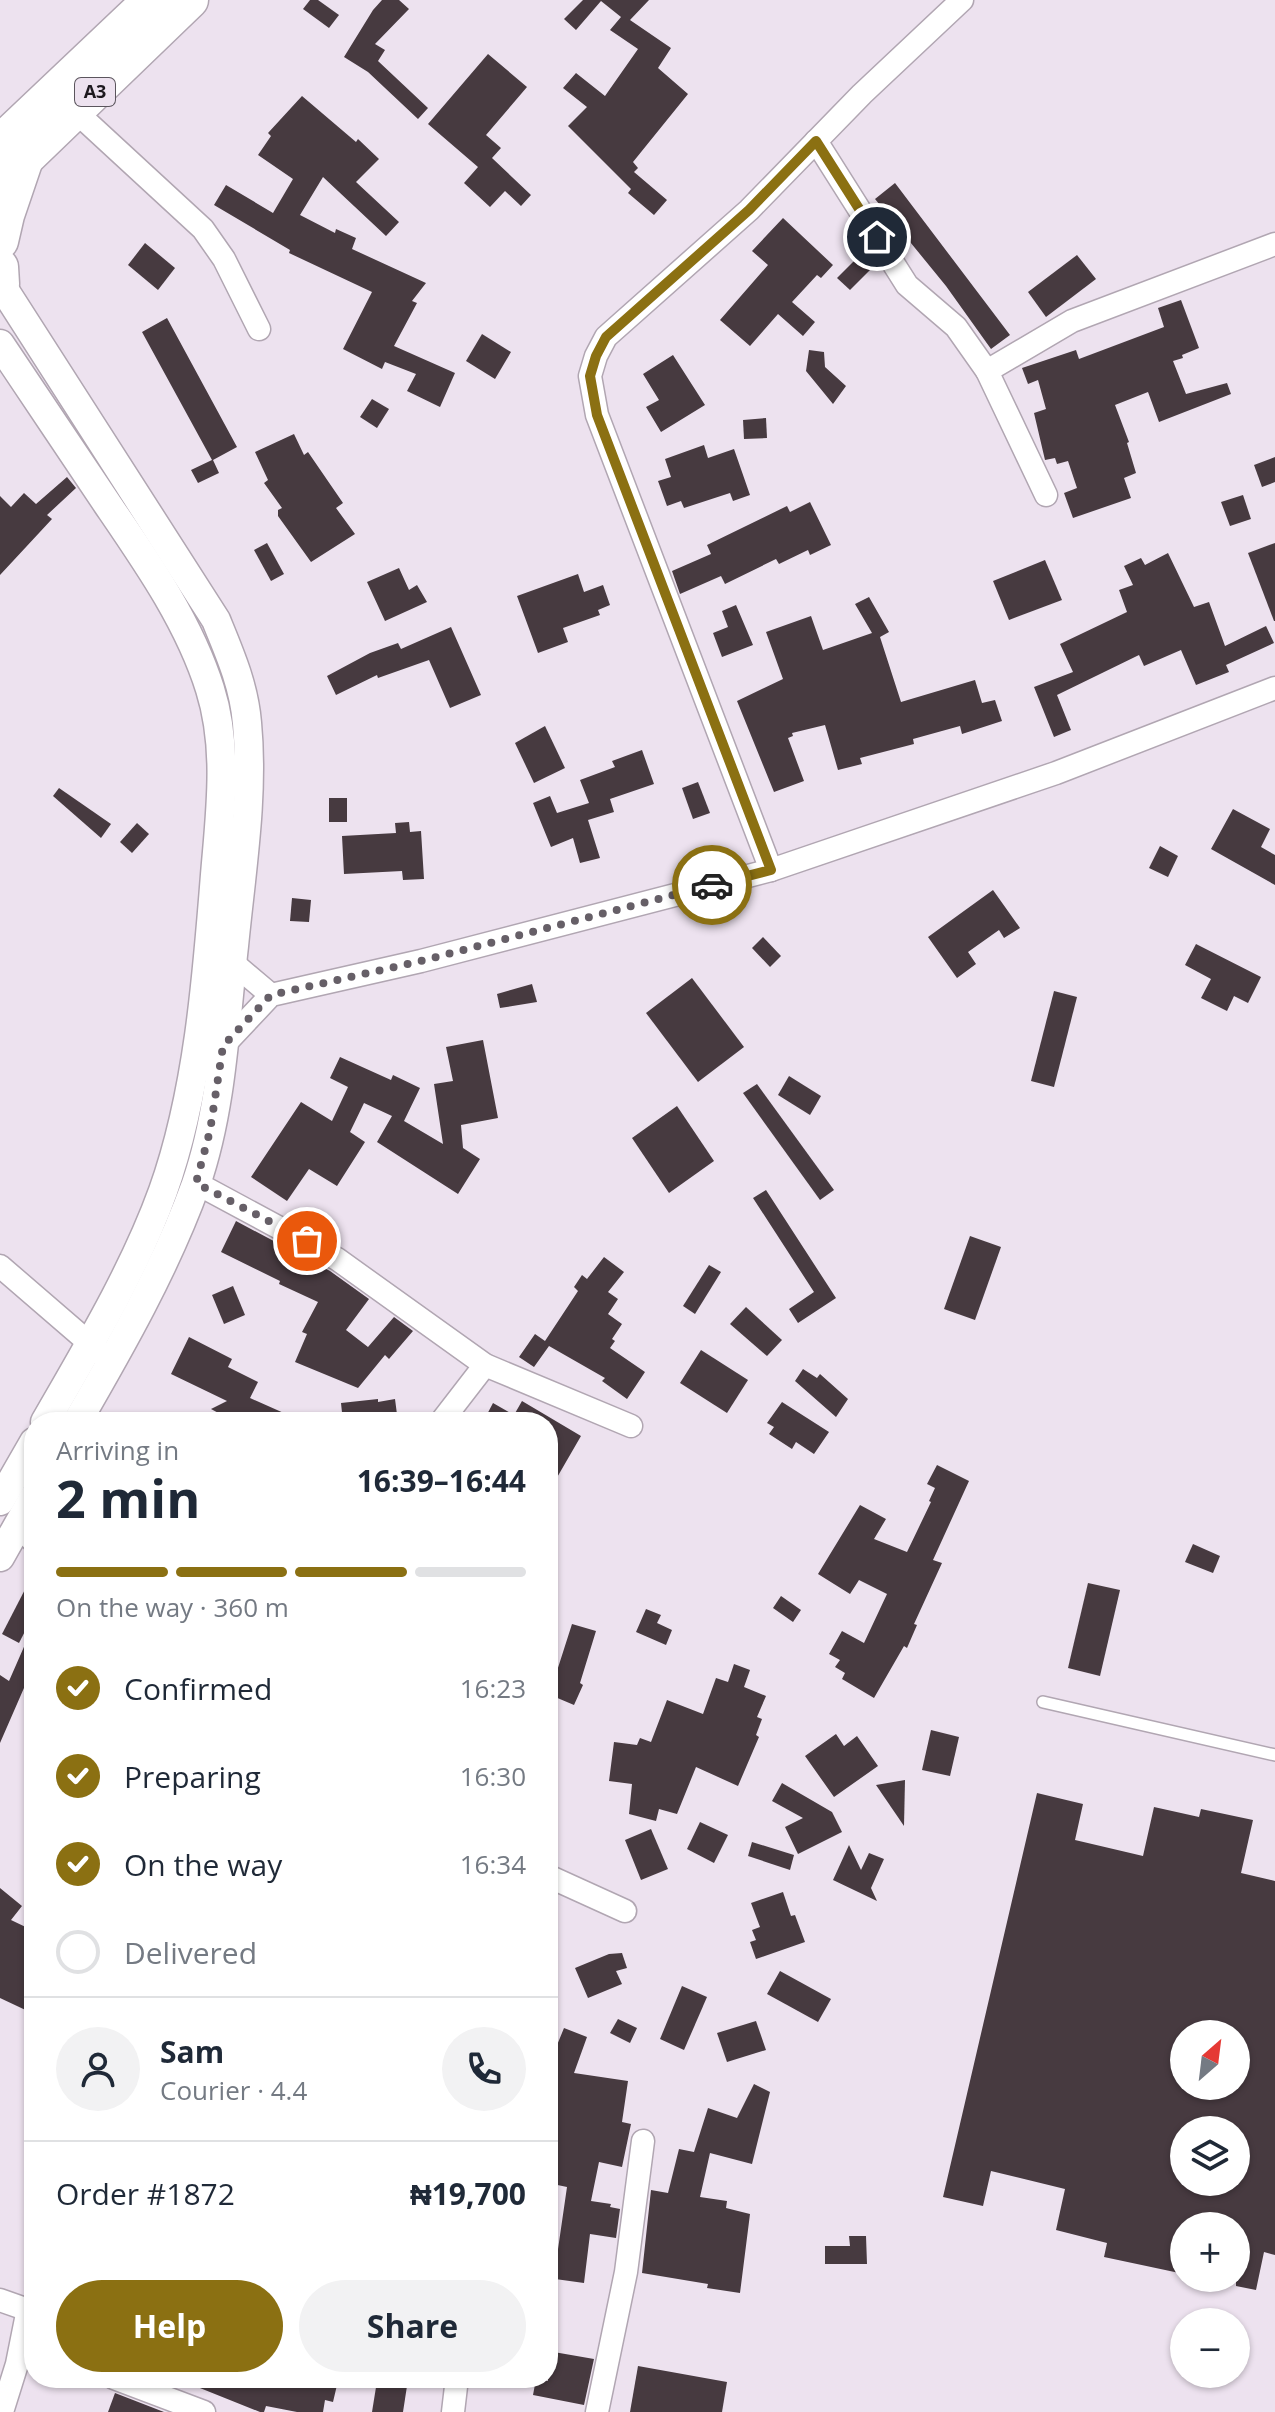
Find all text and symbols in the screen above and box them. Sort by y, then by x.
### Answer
road number: A3 [75,78,115,106]
pin [843,203,911,271]
icon: home [855,215,899,259]
courier [672,845,752,925]
icon: car [690,863,734,907]
pin [273,1207,341,1275]
icon: bag [285,1219,329,1263]
text: Arriving in [56,1432,179,1468]
text: 16:39–16:44 [357,1460,526,1501]
text: 2 min [56,1462,200,1533]
text: On the way · 360 m [56,1589,289,1625]
icon: check [56,1666,100,1710]
text: Confirmed [124,1668,272,1709]
text: 16:23 [460,1670,526,1706]
icon: check [56,1754,100,1798]
text: Preparing [124,1756,261,1797]
text: 16:30 [460,1758,526,1794]
icon: check [56,1842,100,1886]
text: On the way [124,1844,282,1885]
text: 16:34 [460,1846,526,1882]
text: Delivered [124,1932,257,1973]
north arrow [1170,2020,1250,2100]
map controls [1170,2020,1250,2388]
button: person [56,2027,140,2111]
button: phone [442,2027,526,2111]
text: Sam [160,2031,224,2072]
text: Courier · 4.4 [160,2072,307,2108]
button: layers [1170,2116,1250,2196]
text: Order #1872 [56,2173,235,2214]
text: ₦19,700 [410,2173,526,2214]
button: + [1170,2212,1250,2292]
button: Help [56,2280,283,2372]
button: Share [299,2280,526,2372]
button: − [1170,2308,1250,2388]

